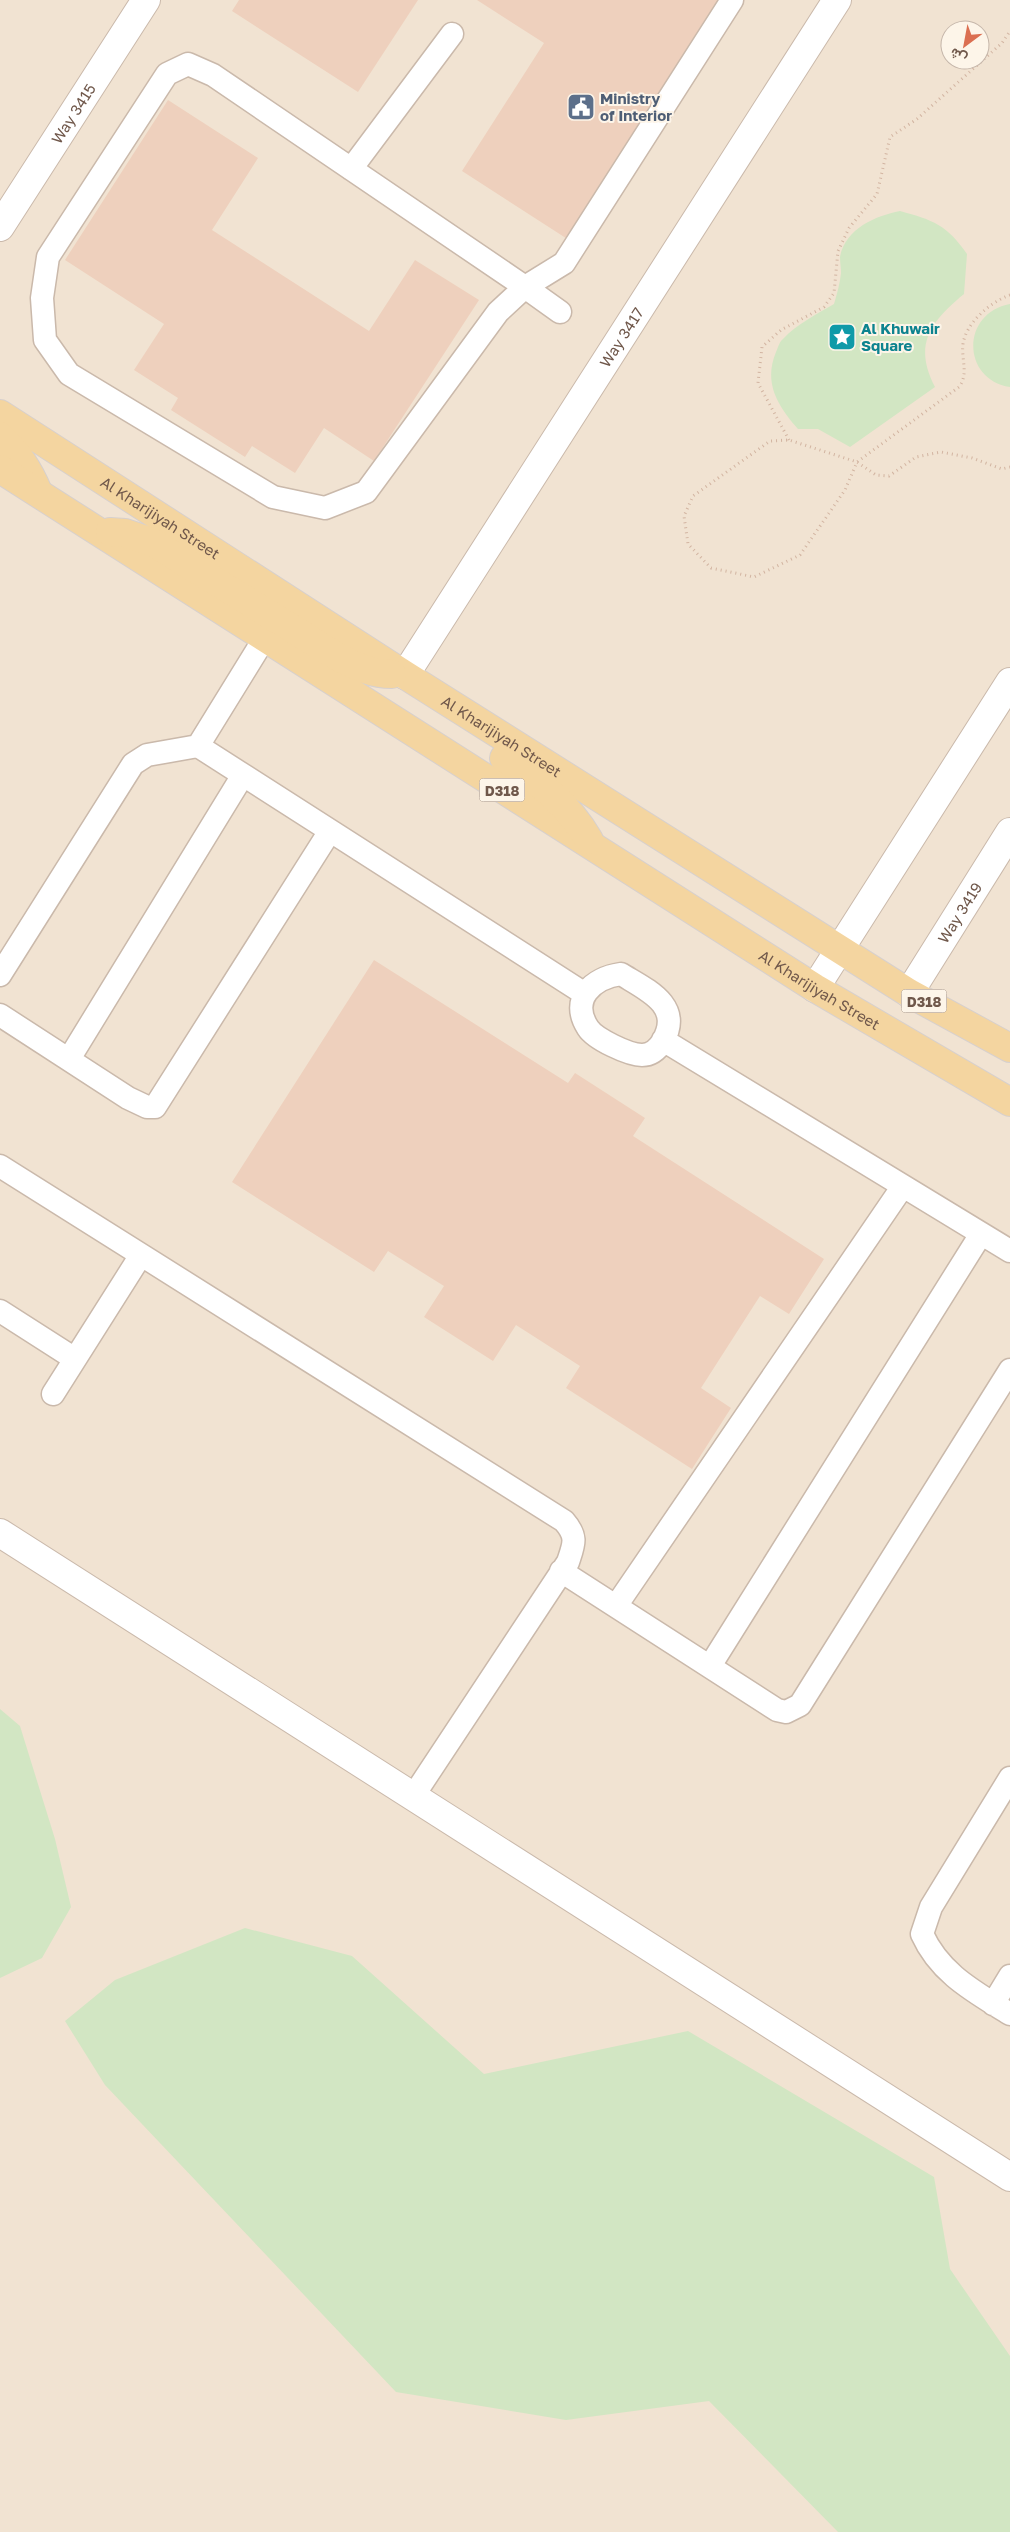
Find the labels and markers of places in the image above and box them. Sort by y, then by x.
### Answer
place label: Ministry of Interior [600,89,672,124]
public building icon: Ministry of Interior [566,92,596,122]
place label: Al Khuwair Square [861,319,940,354]
place icon: Al Khuwair Square [827,322,857,352]

